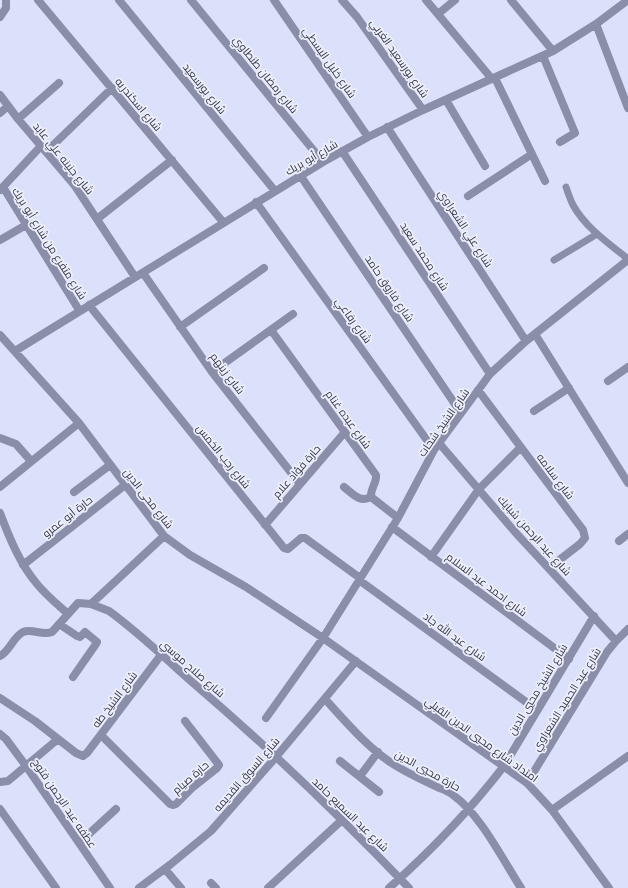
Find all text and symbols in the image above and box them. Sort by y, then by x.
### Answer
street label: شارع بورسعيد الغربي [365,15,433,102]
street label: شارع خليل البسطي [298,23,360,102]
street label: شارع رمضان طنطاوي [229,32,302,117]
street label: شارع بورسعيد [179,59,230,117]
street label: شارع اسكندريه [111,74,166,135]
street label: شارع جنينه علي عابد [29,119,98,198]
street label: شارع أبو بريك [282,136,341,179]
street label: شارع متفرع من شارع أبو بريك [8,184,91,302]
street label: شارع علي الشعراوي [434,186,497,271]
street label: شارع محمد سعيد [396,219,453,294]
street label: شارع فاروق حامد [361,252,418,325]
street label: شارع رفاعي [331,294,376,347]
street label: شارع زينهم [207,349,249,398]
street label: شارع الشيخ شحات [414,385,473,460]
street label: شارع عبده غنام [322,387,375,452]
street label: شارع رجب الخمس [193,421,255,492]
street label: حارة فؤاد علام [269,441,324,502]
street label: شارع سلامه [533,450,578,503]
street label: شارع محى الدين [120,465,177,532]
street label: حارة أبو عمرو [39,492,95,540]
street label: شارع عبد الرحمن شبايك [494,492,575,579]
street label: شارع احمد عبد السلام [443,549,530,620]
street label: شارع عبد الله جاد [420,608,490,665]
street label: شارع صلاح موسي [157,636,228,701]
street label: شارع الشيخ محيي الدين [504,641,571,738]
street label: شارع عبد الحميد الشعراوي [528,644,606,755]
street label: شارع الشيخ طه [88,668,141,731]
street label: امتداد شارع محيي الدين القبلي [421,693,542,787]
street label: شارع السوق القديمه [210,734,283,815]
street label: حارة محيي الدين [393,746,463,794]
street label: عطفه عبد الرحمن فتوح [28,755,101,851]
street label: حارة صيام [169,757,212,798]
street label: شارع عبد السميع حامد [309,774,392,855]

